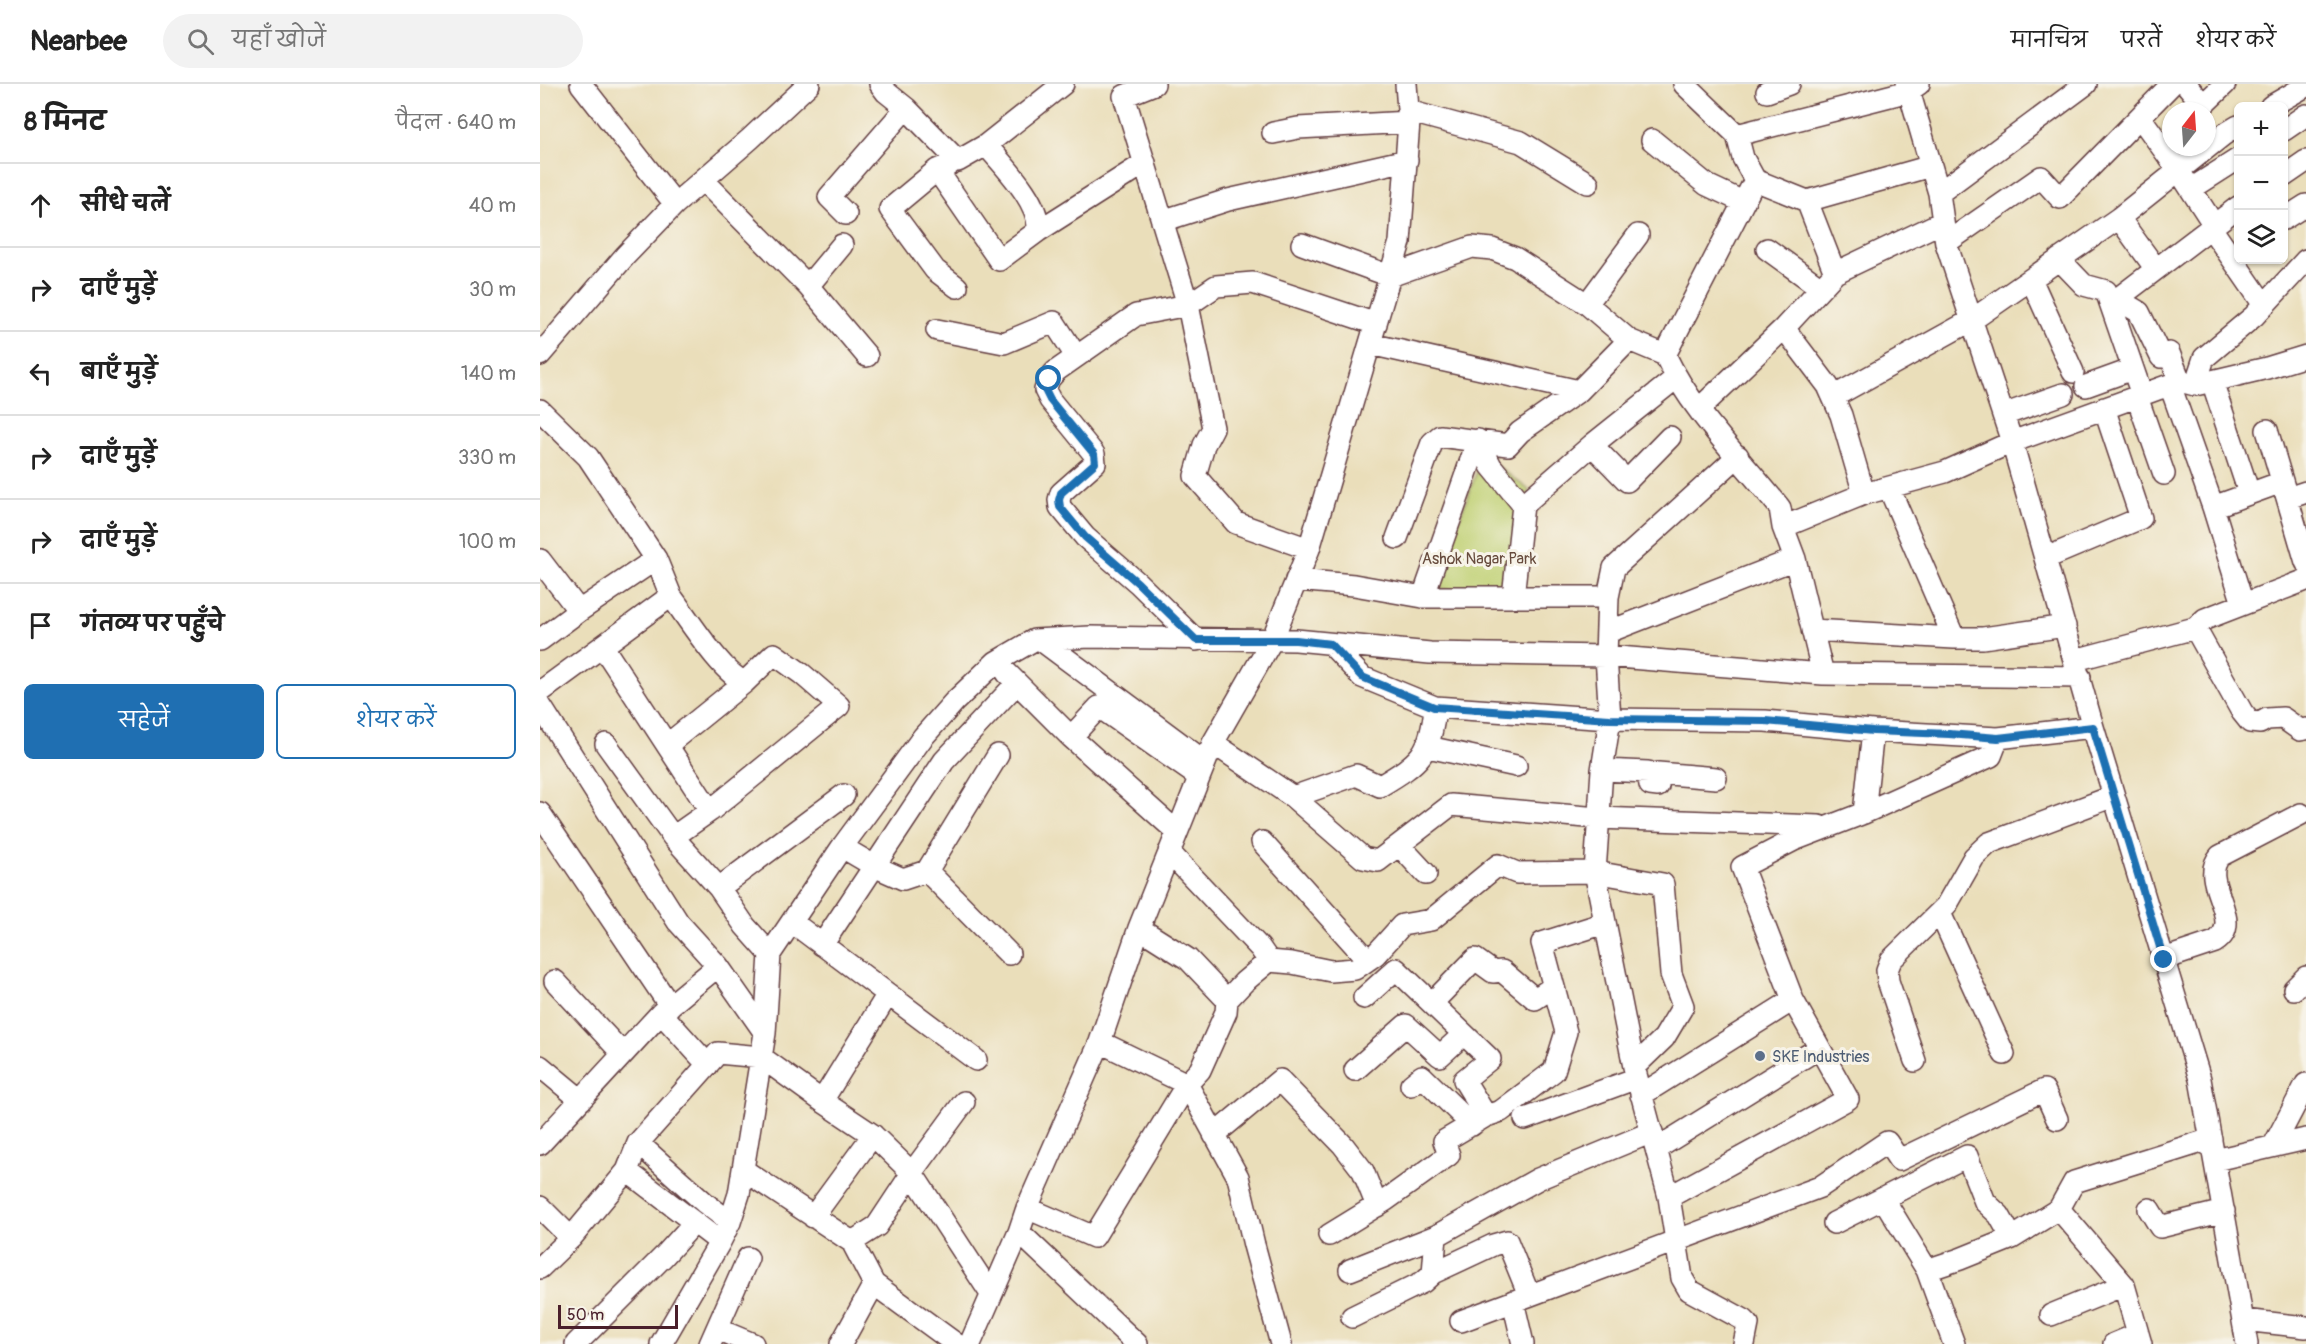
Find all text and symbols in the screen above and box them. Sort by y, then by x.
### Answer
search box [163,14,583,68]
text: Nearbee [30,24,127,59]
icon: search [184,25,217,58]
text: यहाँ खोजें [232,26,326,54]
text: मानचित्र [2011,27,2088,54]
text: परतें [2121,27,2162,54]
text: शेयर करें [2195,27,2276,54]
north arrow [2162,102,2216,156]
map controls [2234,102,2288,264]
button: + [2234,102,2288,156]
text: 8 मिनट [24,106,106,138]
text: पैदल · 640 m [396,110,516,135]
button: − [2234,156,2288,210]
icon: ahead [24,189,57,222]
text: सीधे चलें [81,190,170,218]
text: 40 m [469,193,516,218]
button: layers [2234,210,2288,264]
icon: right [24,273,57,306]
text: दाएँ मुड़ें [81,274,157,302]
text: 30 m [469,277,516,302]
icon: left [24,357,57,390]
text: बाएँ मुड़ें [81,358,157,386]
text: 140 m [461,361,516,386]
route start [1035,365,1061,391]
icon: right [24,441,57,474]
text: दाएँ मुड़ें [81,442,157,470]
text: 330 m [458,445,516,470]
icon: right [24,525,57,558]
text: दाएँ मुड़ें [81,526,157,554]
text: 100 m [459,529,516,554]
park label: Ashok Nagar Park [1422,549,1537,569]
icon: arrive [24,609,57,642]
text: गंतव्य पर पहुँचे [81,610,224,638]
button: सहेजें [24,684,264,759]
button: शेयर करें [276,684,516,759]
route end [2150,946,2176,972]
place label: SKE Industries [1772,1047,1869,1067]
marker: SKE Industries [1753,1049,1767,1063]
scale bar [558,1302,678,1330]
text: 50 m [567,1305,604,1325]

